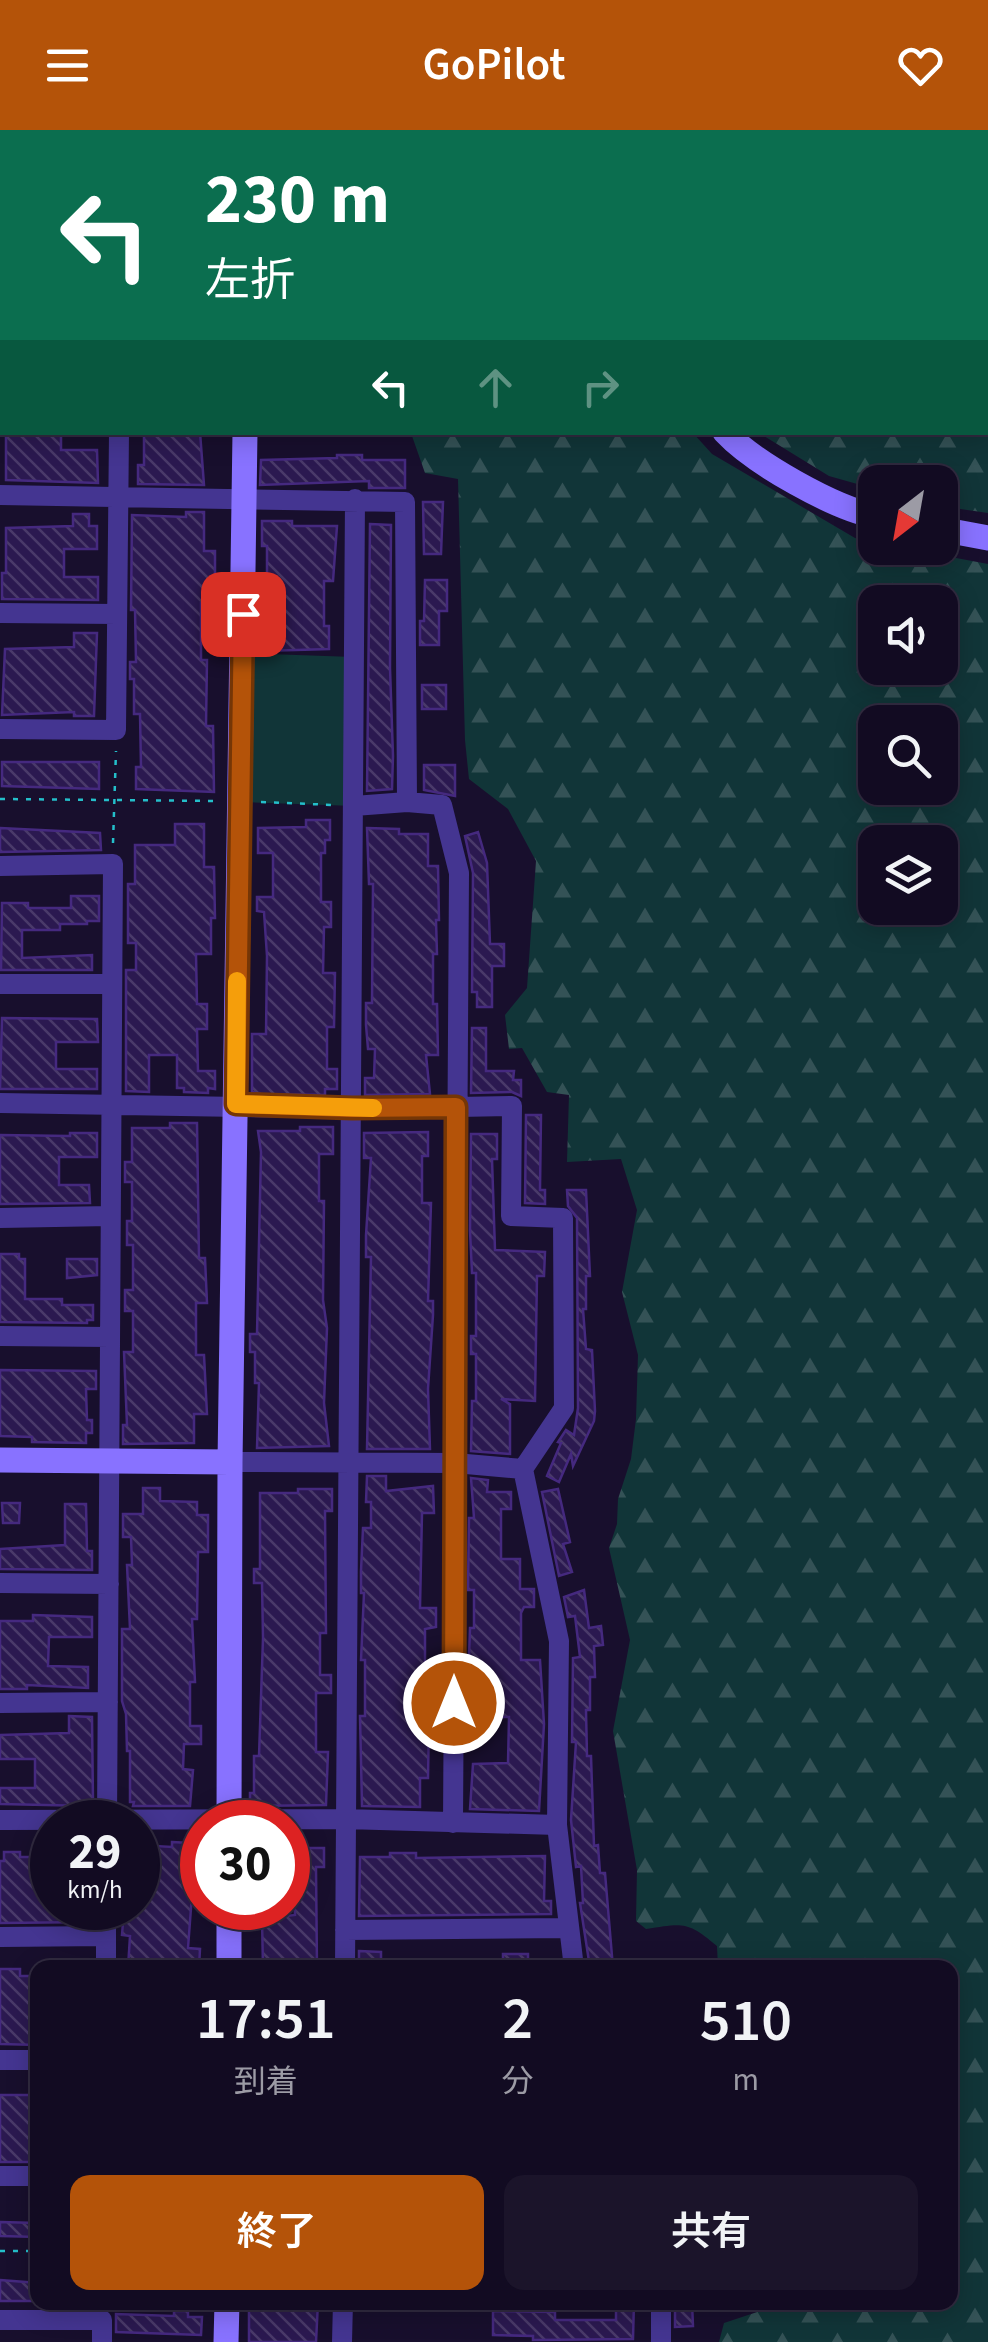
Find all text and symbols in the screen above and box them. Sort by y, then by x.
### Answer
text: GoPilot [422,33,566,97]
icon: menu [40,38,95,93]
icon: heart [893,38,948,93]
text: 230 m [205,150,390,250]
icon: left [40,170,170,300]
text: 左折 [205,249,295,313]
icon: left [363,360,418,415]
icon: ahead [468,360,523,415]
icon: right [573,360,628,415]
north arrow [858,465,958,565]
map controls [858,465,958,925]
pin [201,572,286,657]
button: sound [858,585,958,685]
icon: arrive [216,587,271,642]
button: search [858,705,958,805]
button: layers [858,825,958,925]
position arrow [402,1651,506,1755]
speed limit sign: 30 [180,1800,310,1930]
text: 29 [69,1817,121,1888]
text: km/h [67,1872,123,1908]
text: 17:51 [196,1977,336,2062]
text: 2 [502,1977,533,2062]
text: 510 [700,1979,792,2064]
text: m [733,2057,759,2103]
text: 到着 [234,2059,298,2105]
text: 分 [502,2059,534,2105]
button: 終了 [70,2175,484,2290]
button: 共有 [504,2175,918,2290]

